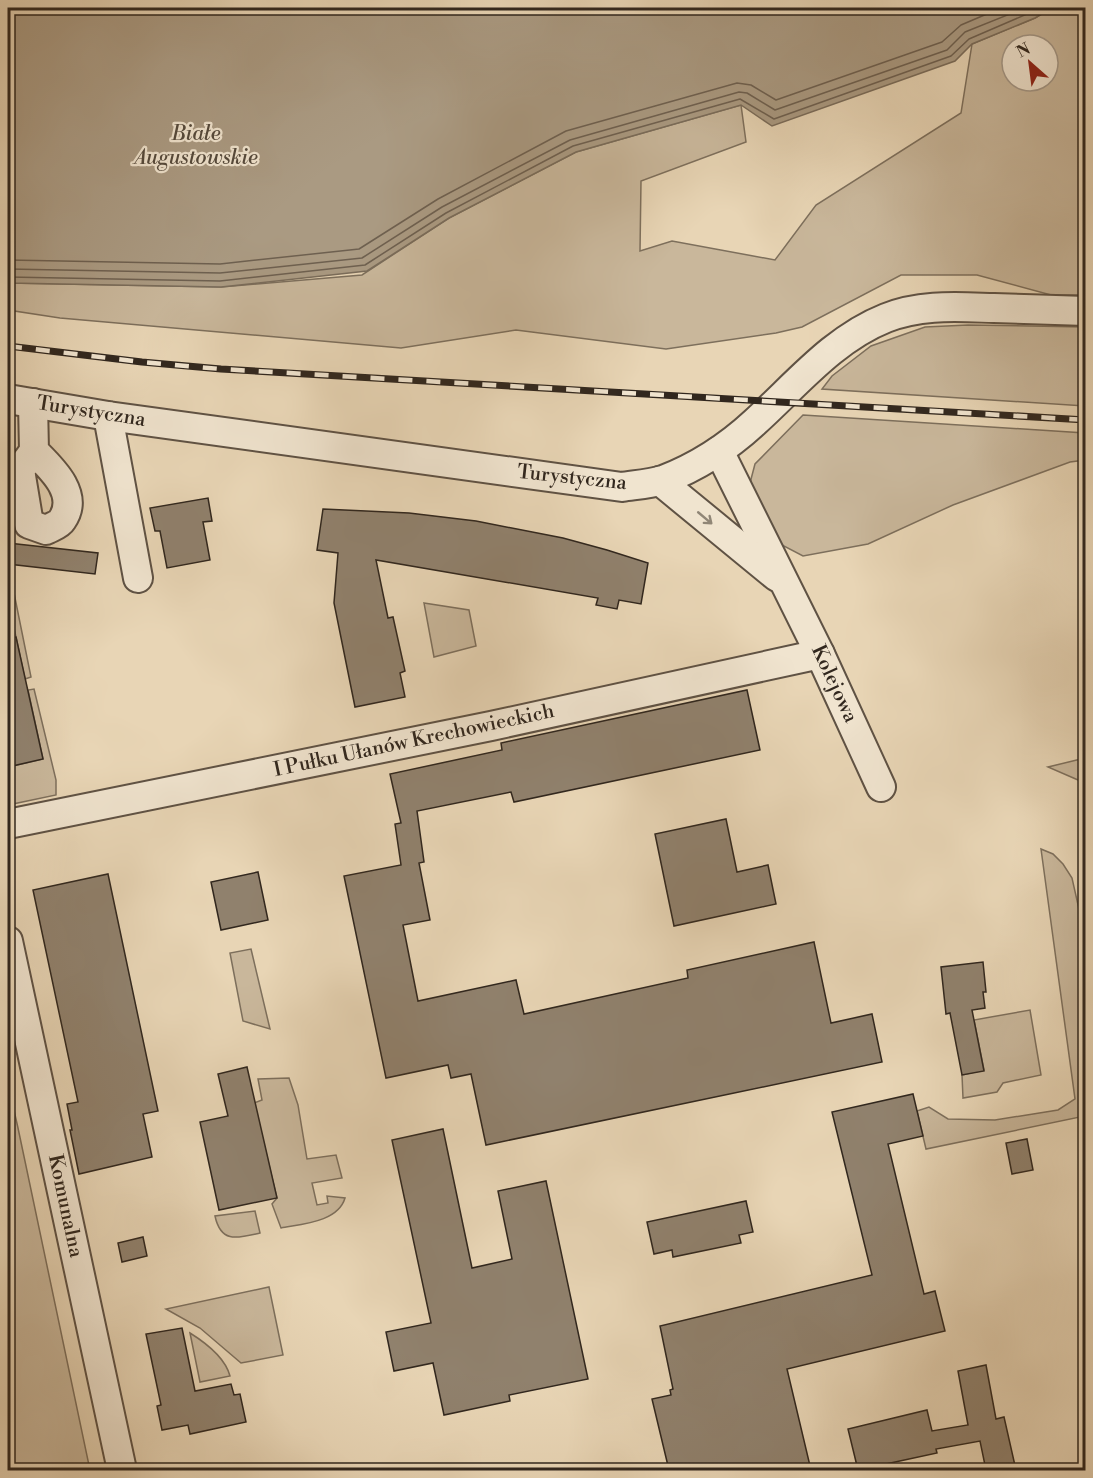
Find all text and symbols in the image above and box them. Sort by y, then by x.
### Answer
north arrow [1000,33,1060,93]
text: N [1013,39,1034,62]
water label: Białe Augustowskie [132,121,258,171]
street label: Turystyczna [35,391,148,433]
street label: Turystyczna [516,460,629,496]
one-way arrow [697,511,713,524]
street label: Kolejowa [805,641,863,728]
street label: I Pułku Ułanów Krechowieckich [271,699,557,783]
street label: Komunalna [42,1152,88,1261]

